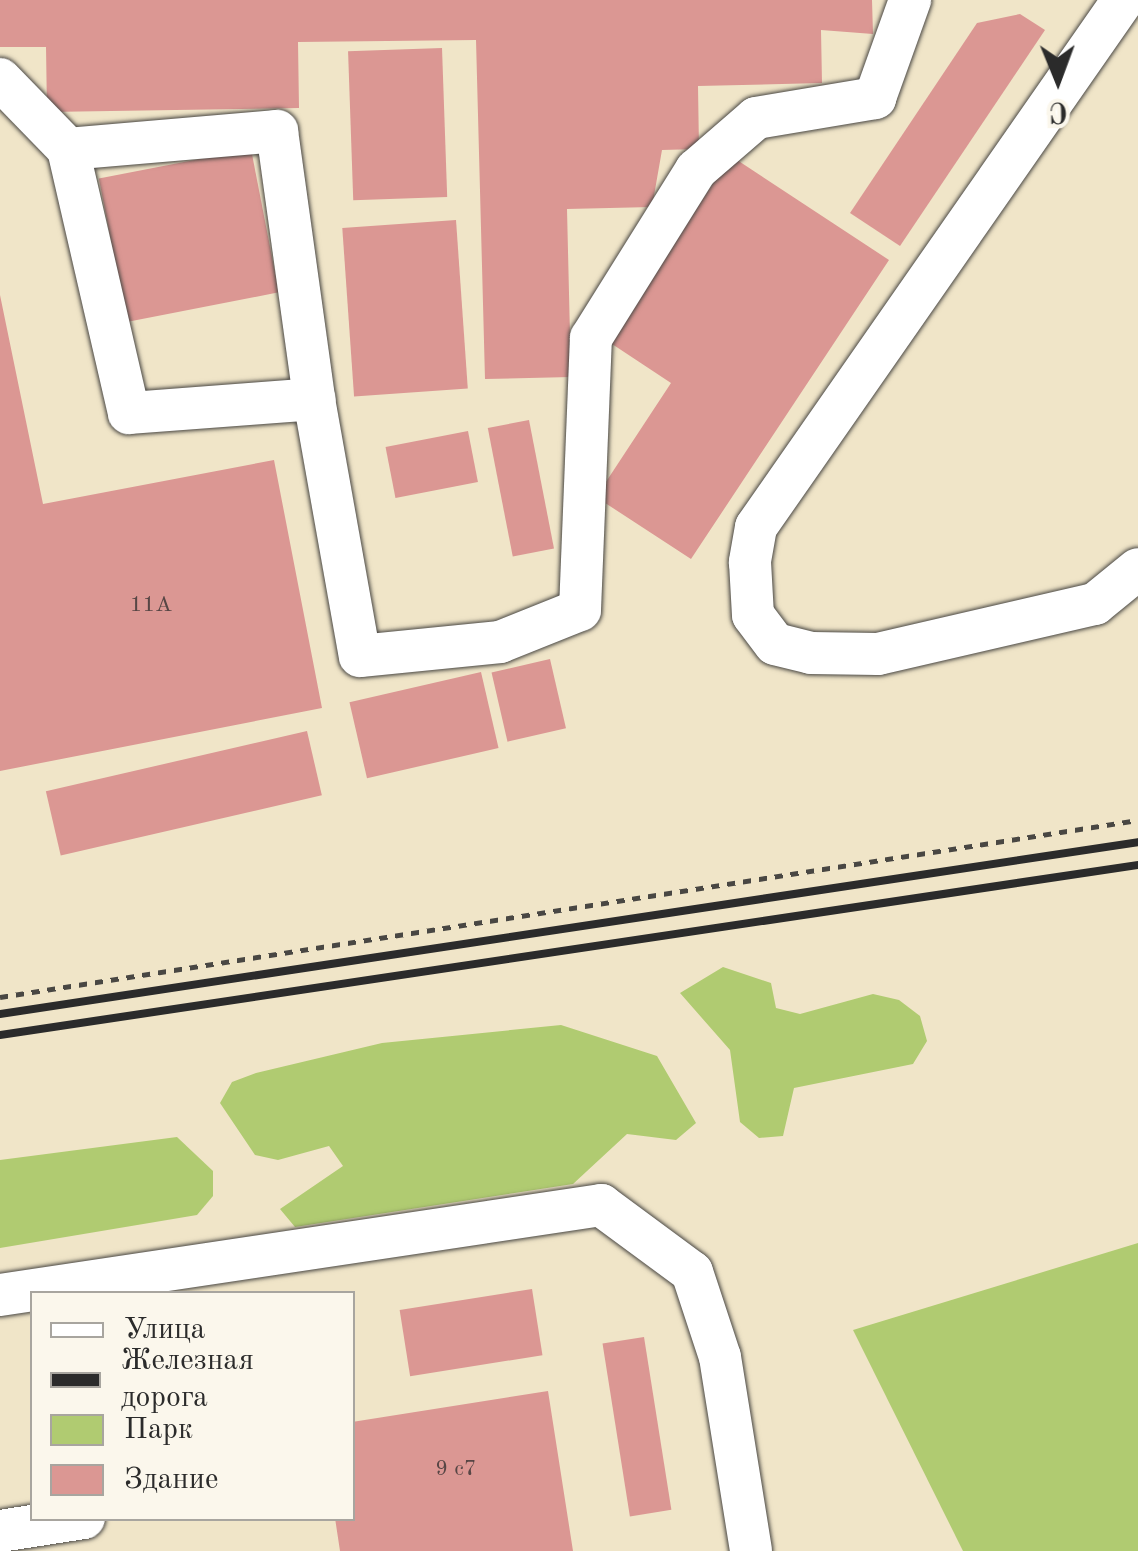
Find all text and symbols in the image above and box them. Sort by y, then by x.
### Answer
north arrow [1008,30,1108,130]
text: С [1049,96,1068,124]
house number: 11А [130,593,172,619]
legend [30,1291,355,1521]
text: Улица [124,1315,205,1345]
text: Железная дорога [121,1346,254,1413]
text: Парк [124,1415,193,1445]
house number: 9 с7 [435,1457,477,1483]
text: Здание [124,1465,219,1495]

